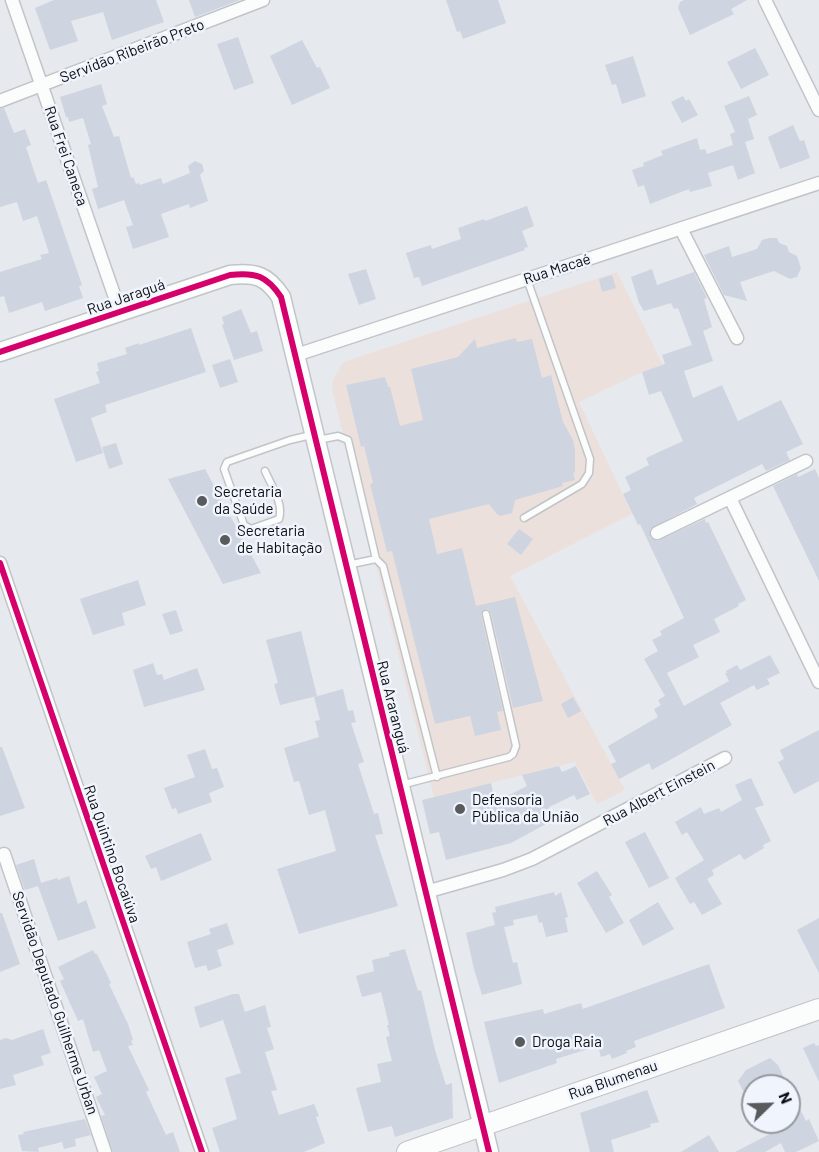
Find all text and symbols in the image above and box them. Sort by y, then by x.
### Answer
street label: Servidão Ribeirão Preto [57,15,207,87]
street label: Rua Frei Caneca [40,104,92,208]
street label: Rua Macaé [521,250,593,288]
street label: Rua Jaraguá [85,275,167,319]
place label: Secretaria da Saúde [214,483,282,518]
marker: Secretaria da Saúde [195,494,209,508]
place label: Secretaria de Habitação [237,522,322,557]
marker: Secretaria de Habitação [218,533,232,547]
street label: Rua Araranguá [373,659,413,755]
street label: Rua Albert Einstein [600,756,718,830]
street label: Rua Quintino Bocaiúva [80,783,144,925]
place label: Defensoria Pública da União [472,791,579,826]
marker: Defensoria Pública da União [453,802,467,816]
street label: Servidão Deputado Guilherme Urban [8,889,102,1117]
place label: Droga Raia [532,1033,602,1051]
marker: Droga Raia [513,1035,527,1049]
street label: Rua Blumenau [566,1056,660,1104]
north arrow [741,1074,801,1134]
text: N [775,1089,797,1106]

